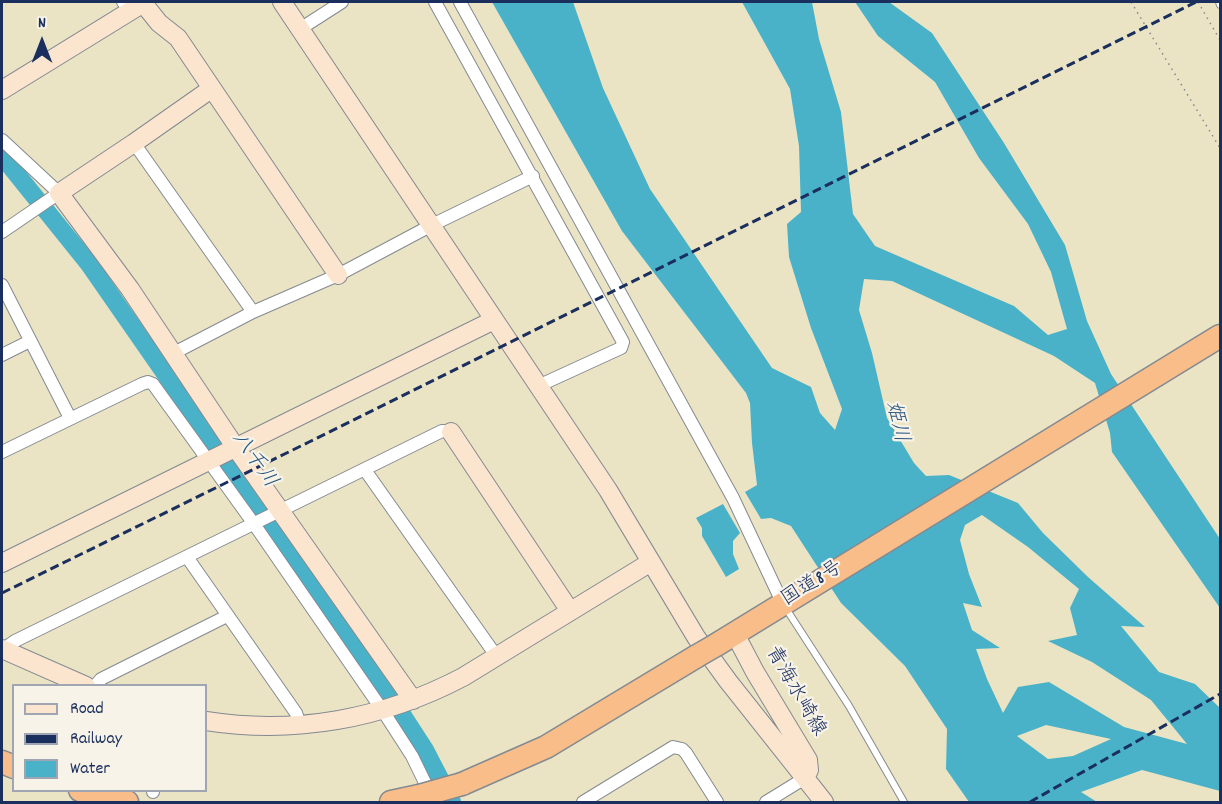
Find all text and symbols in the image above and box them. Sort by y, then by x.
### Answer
north arrow [12,12,72,72]
text: N [38,12,46,35]
water label: 姫川 [878,399,912,445]
water label: 八千川 [225,428,281,494]
street label: 国道8号 [778,557,848,613]
street label: 青海水崎線 [759,643,829,741]
legend [12,684,207,792]
text: Road [70,697,104,722]
text: Railway [70,727,122,752]
text: Water [70,757,110,782]

